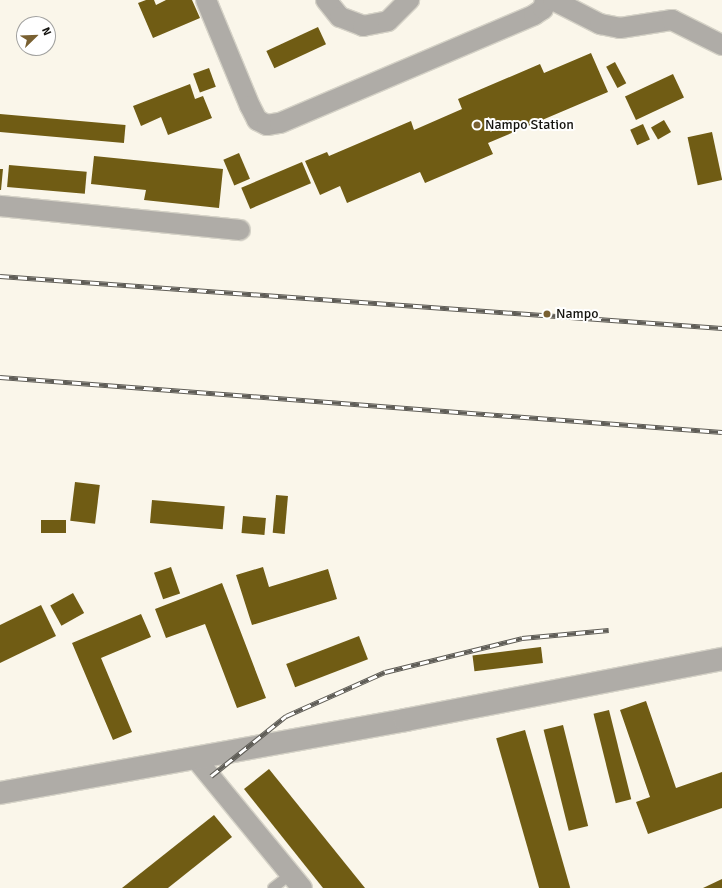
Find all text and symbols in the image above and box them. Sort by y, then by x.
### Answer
north arrow [16,16,56,56]
text: N [39,25,54,38]
place label: Nampo Station [485,117,574,133]
marker: Nampo Station [472,120,482,130]
place label: Nampo [556,306,598,322]
marker: Nampo [541,308,553,320]

